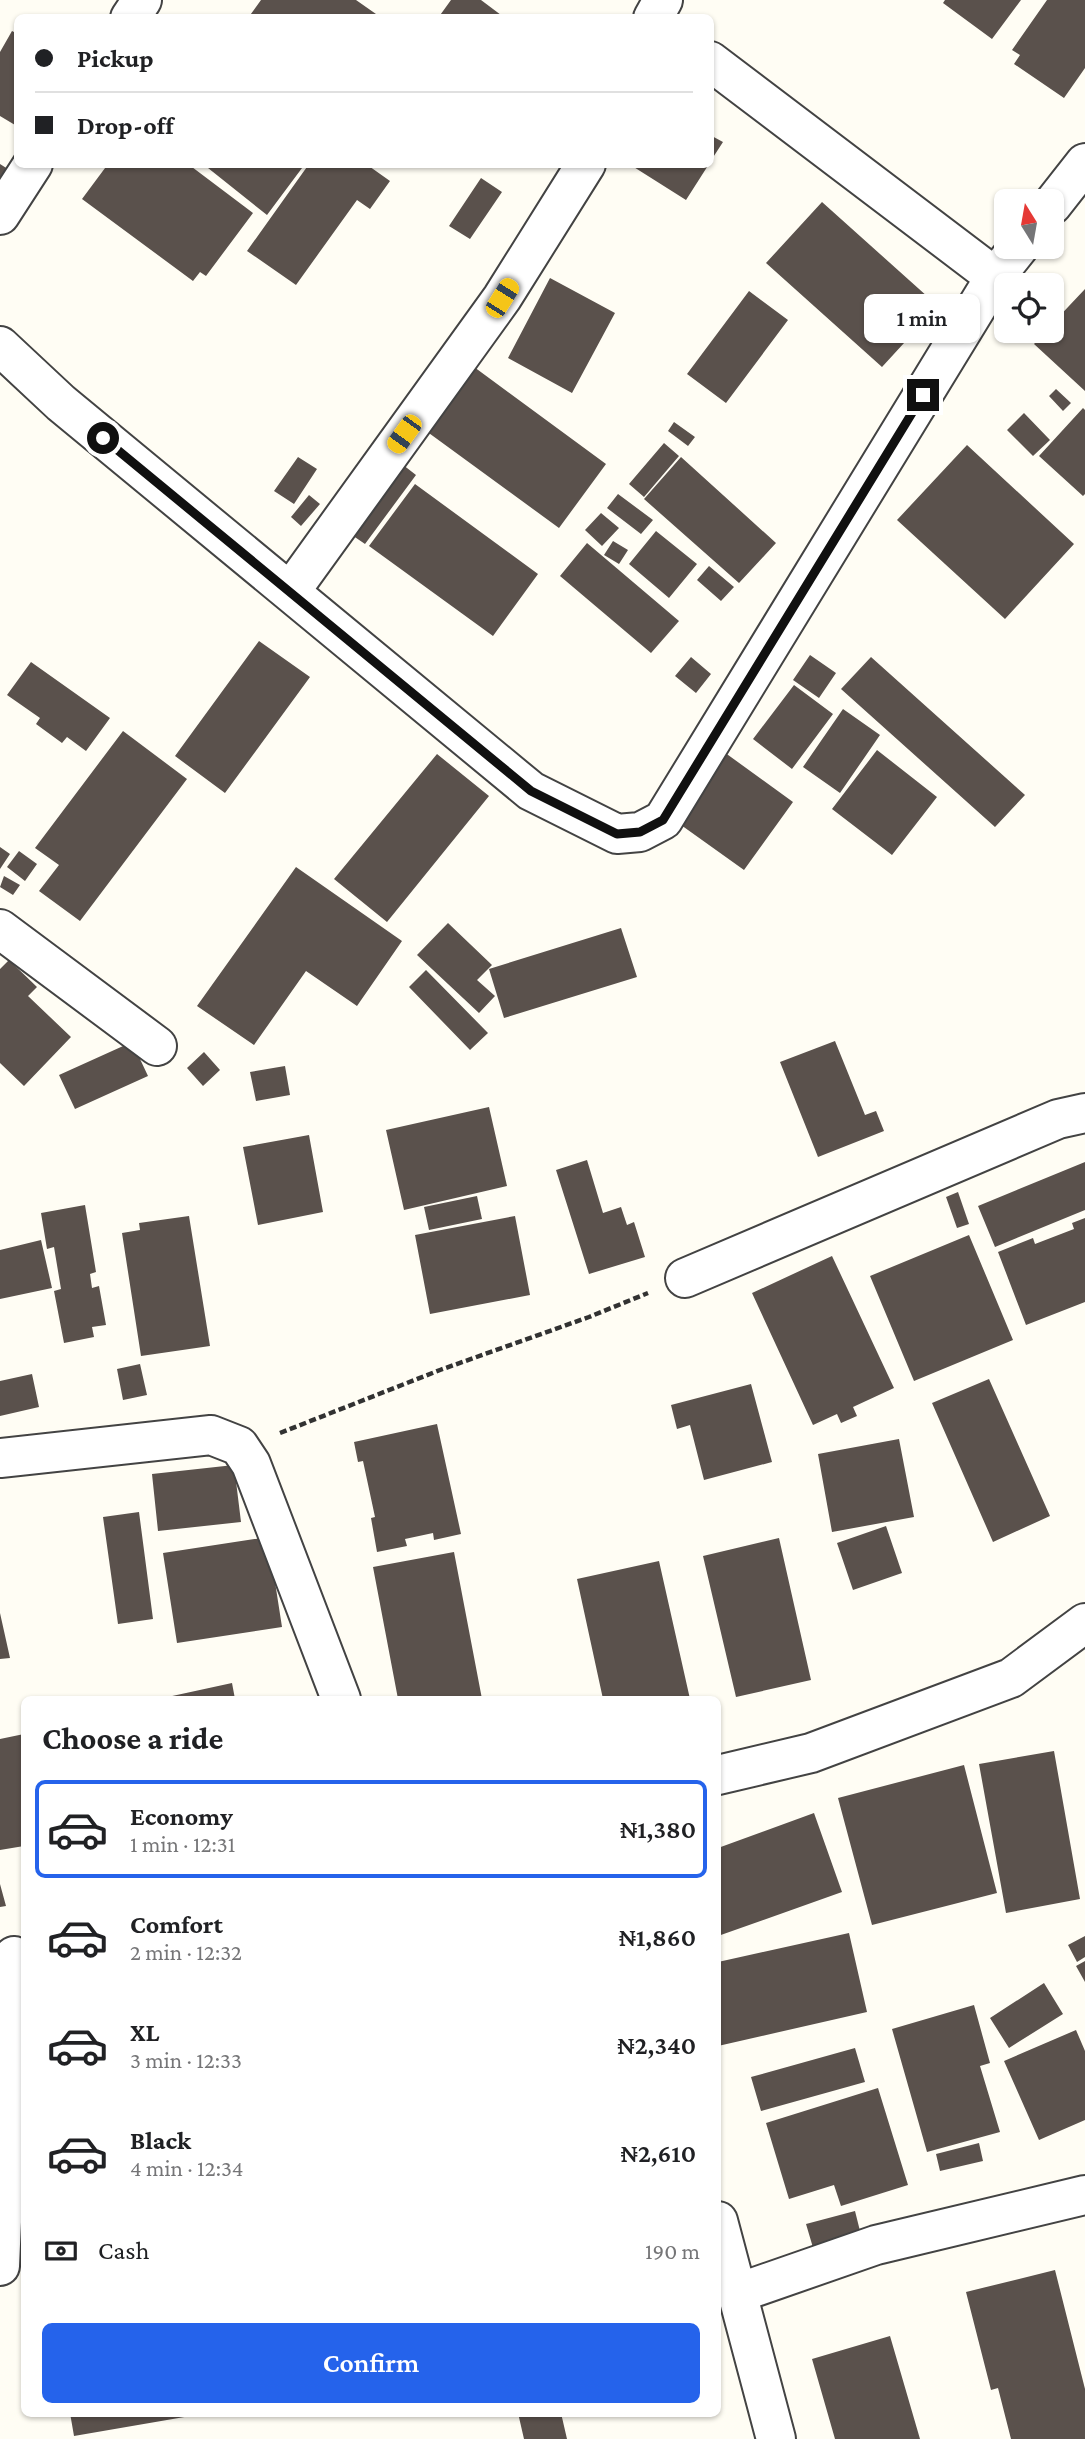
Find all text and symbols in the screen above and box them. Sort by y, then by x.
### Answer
text: Pickup [77,44,154,73]
text: Drop-off [77,111,174,140]
north arrow [994,189,1064,259]
map controls [994,189,1064,343]
button: locate [994,273,1064,343]
car [482,275,523,321]
callout: 1 min [865,294,981,342]
text: 1 min [896,305,948,331]
route end [907,379,939,411]
car [384,411,425,457]
route start [87,422,119,454]
text: Choose a ride [42,1720,223,1756]
icon: car [46,1798,109,1861]
text: Economy [130,1802,233,1831]
text: ₦1,380 [620,1815,696,1844]
text: 1 min · 12:31 [130,1831,235,1857]
icon: car [46,1906,109,1969]
text: Comfort [130,1910,223,1939]
text: ₦1,860 [619,1923,696,1952]
text: 2 min · 12:32 [130,1939,242,1965]
icon: car [46,2014,109,2077]
text: XL [130,2018,159,2047]
text: ₦2,340 [617,2031,696,2060]
text: 3 min · 12:33 [130,2047,242,2073]
icon: car [46,2122,109,2185]
text: Black [130,2126,191,2155]
text: ₦2,610 [621,2139,696,2168]
text: 4 min · 12:34 [130,2155,244,2181]
icon: cash [42,2232,80,2270]
text: Cash [98,2236,149,2265]
text: 190 m [645,2238,700,2264]
button: Confirm [42,2323,700,2403]

